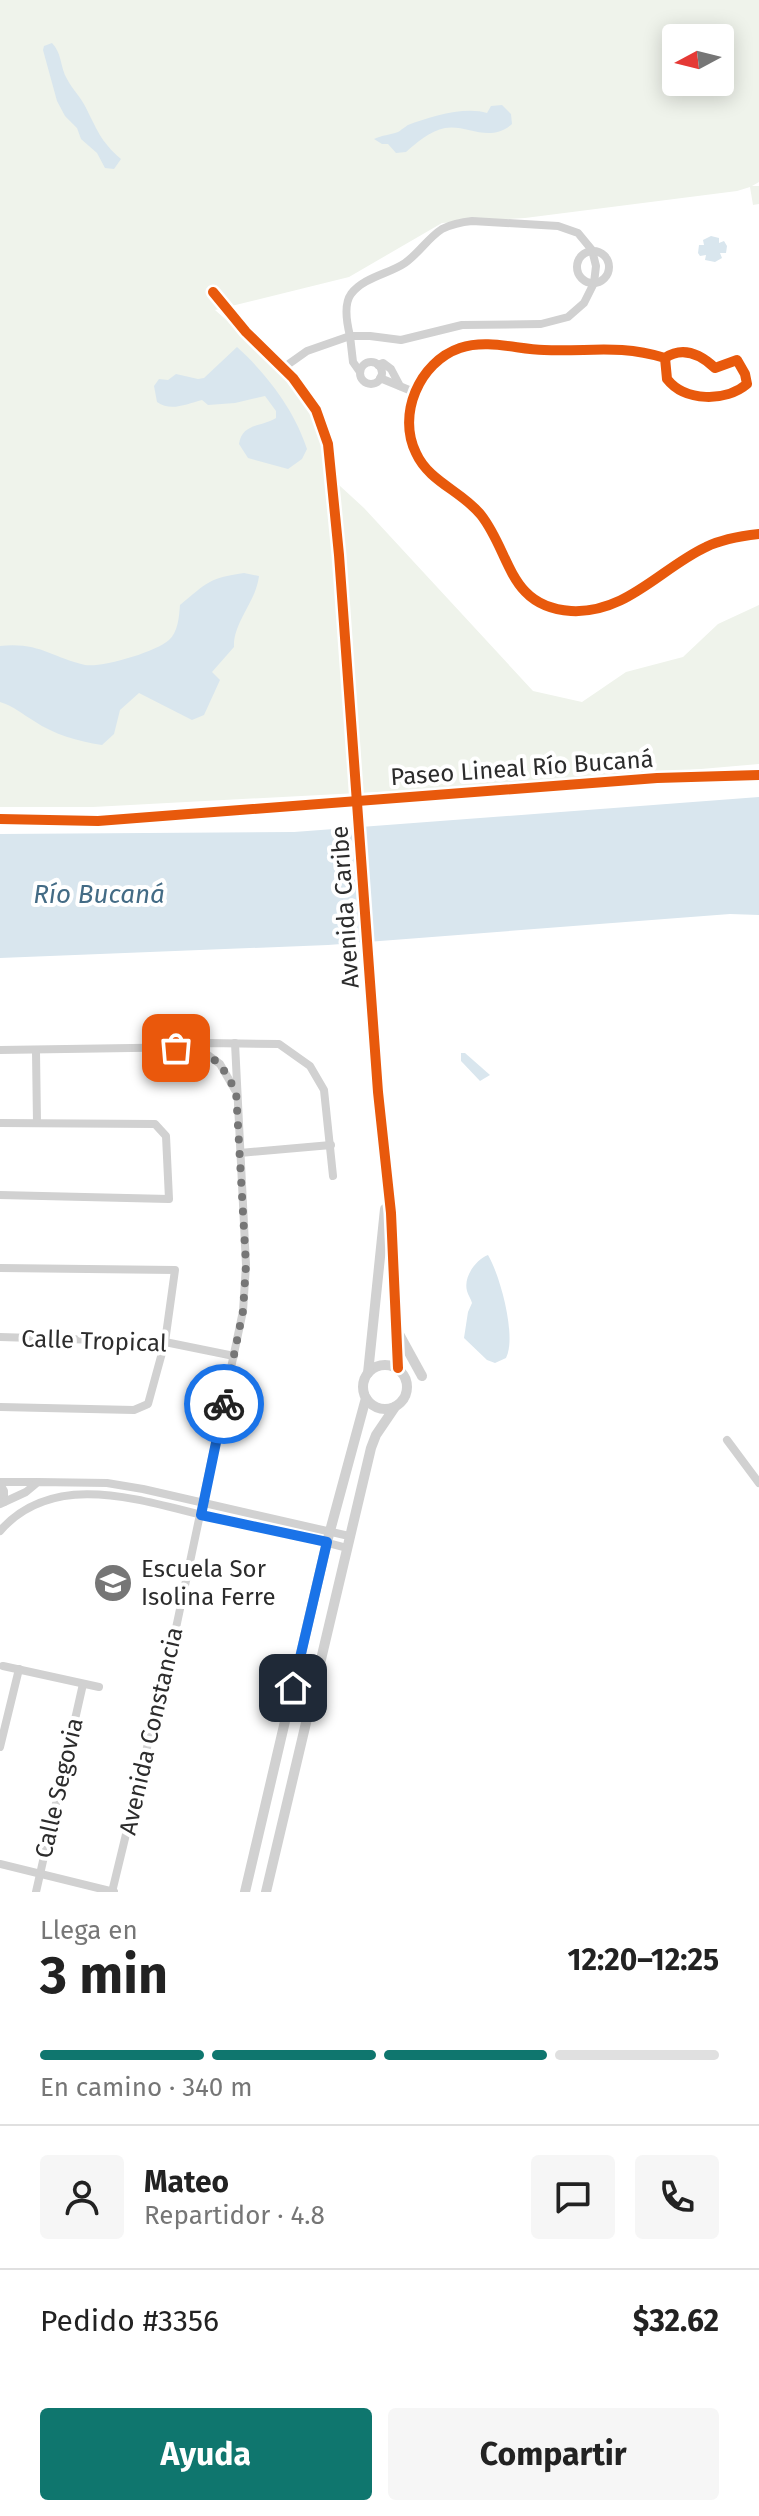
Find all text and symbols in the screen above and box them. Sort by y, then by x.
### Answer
north arrow [662,24,734,96]
map controls [662,24,734,96]
street label: Paseo Lineal Río Bucaná [390,745,654,791]
street label: Avenida Caribe [325,825,365,989]
water label: Río Bucaná [33,879,165,910]
pin [142,1014,210,1082]
icon: bag [154,1026,198,1070]
street label: Calle Tropical [21,1324,167,1358]
courier [184,1364,264,1444]
icon: bike [202,1382,246,1426]
place label: Escuela Sor Isolina Ferre [141,1555,276,1611]
school or university icon: Escuela Sor Isolina Ferre [92,1562,134,1604]
street label: Avenida Constancia [113,1624,189,1838]
pin [259,1654,327,1722]
icon: home [271,1666,315,1710]
street label: Calle Segovia [29,1715,89,1861]
text: Llega en [40,1915,138,1946]
text: 12:20–12:25 [568,1942,719,1978]
text: 3 min [40,1944,168,2007]
text: En camino · 340 m [40,2072,253,2103]
button: person [40,2155,124,2239]
button: chat [531,2155,615,2239]
button: phone [635,2155,719,2239]
text: Mateo [144,2164,229,2200]
text: Repartidor · 4.8 [144,2200,325,2231]
text: Pedido #3356 [40,2303,219,2339]
text: $32.62 [633,2303,719,2339]
button: Ayuda [40,2408,372,2500]
button: Compartir [388,2408,719,2500]

